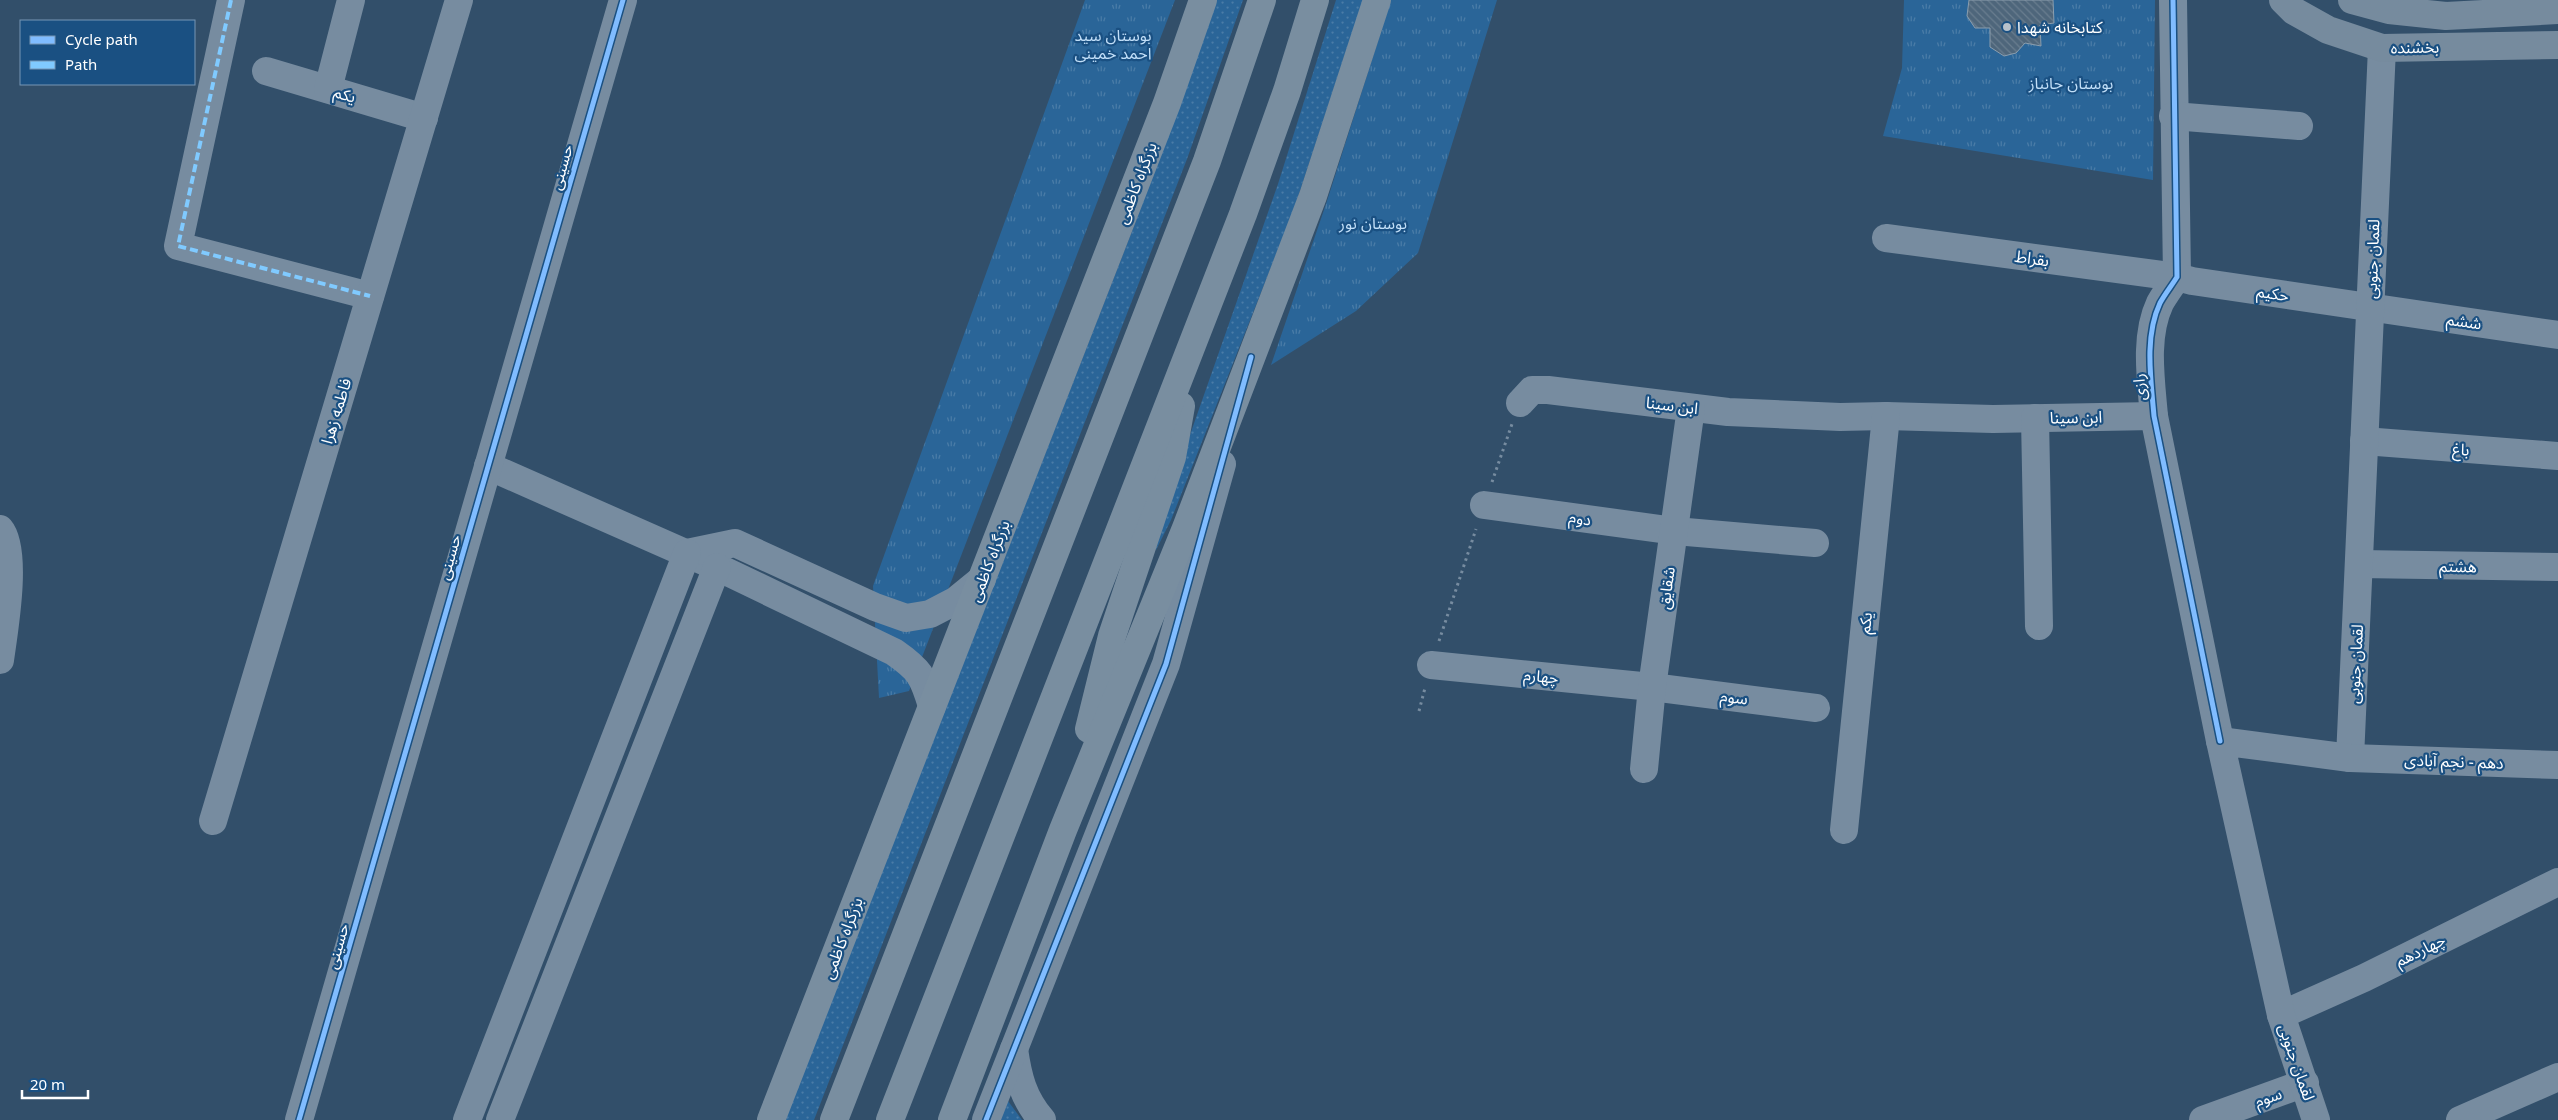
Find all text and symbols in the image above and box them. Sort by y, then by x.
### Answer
place label: کتابخانه شهدا [2017,16,2103,38]
legend [20,20,195,85]
marker: کتابخانه شهدا [2001,21,2013,33]
park label: بوستان سید احمد خمینی [1074,24,1152,64]
text: Cycle path [65,29,138,49]
street label: بخشنده [2391,36,2439,58]
text: Path [65,54,97,74]
park label: بوستان جانباز [2028,72,2113,94]
street label: یکم [331,80,359,110]
street label: بزرگراه کاظمی [1110,139,1162,227]
street label: حسینی [544,142,578,192]
park label: بوستان نور [1338,212,1407,234]
street label: لقمان جنوبی [2360,219,2384,299]
street label: بقراط [2013,245,2051,271]
street label: حکیم [2255,280,2291,308]
street label: ششم [2445,308,2483,336]
street label: رازی [2127,373,2151,401]
street label: فاطمه زهرا [316,375,356,447]
street label: ابن سینا [1645,391,1699,419]
street label: ابن سینا [2050,406,2102,428]
street label: باغ [2452,437,2470,463]
street label: دوم [1567,506,1593,532]
street label: بزرگراه کاظمی [963,517,1015,605]
street label: حسینی [432,532,466,582]
street label: هشتم [2439,555,2477,579]
street label: شقایق [1652,565,1680,611]
street label: یکم [1853,611,1879,635]
street label: لقمان جنوبی [2342,624,2368,704]
street label: چهارم [1522,663,1560,691]
street label: سوم [1719,684,1749,712]
street label: دهم - نجم آبادی [2404,748,2504,776]
street label: بزرگراه کاظمی [816,894,868,982]
street label: حسینی [320,921,354,971]
street label: چهاردهم [2391,928,2450,973]
street label: لقمان جنوبی [2274,1021,2320,1103]
scale bar [22,1068,89,1100]
text: 20 m [30,1074,65,1094]
street label: سوم [2251,1082,2286,1114]

